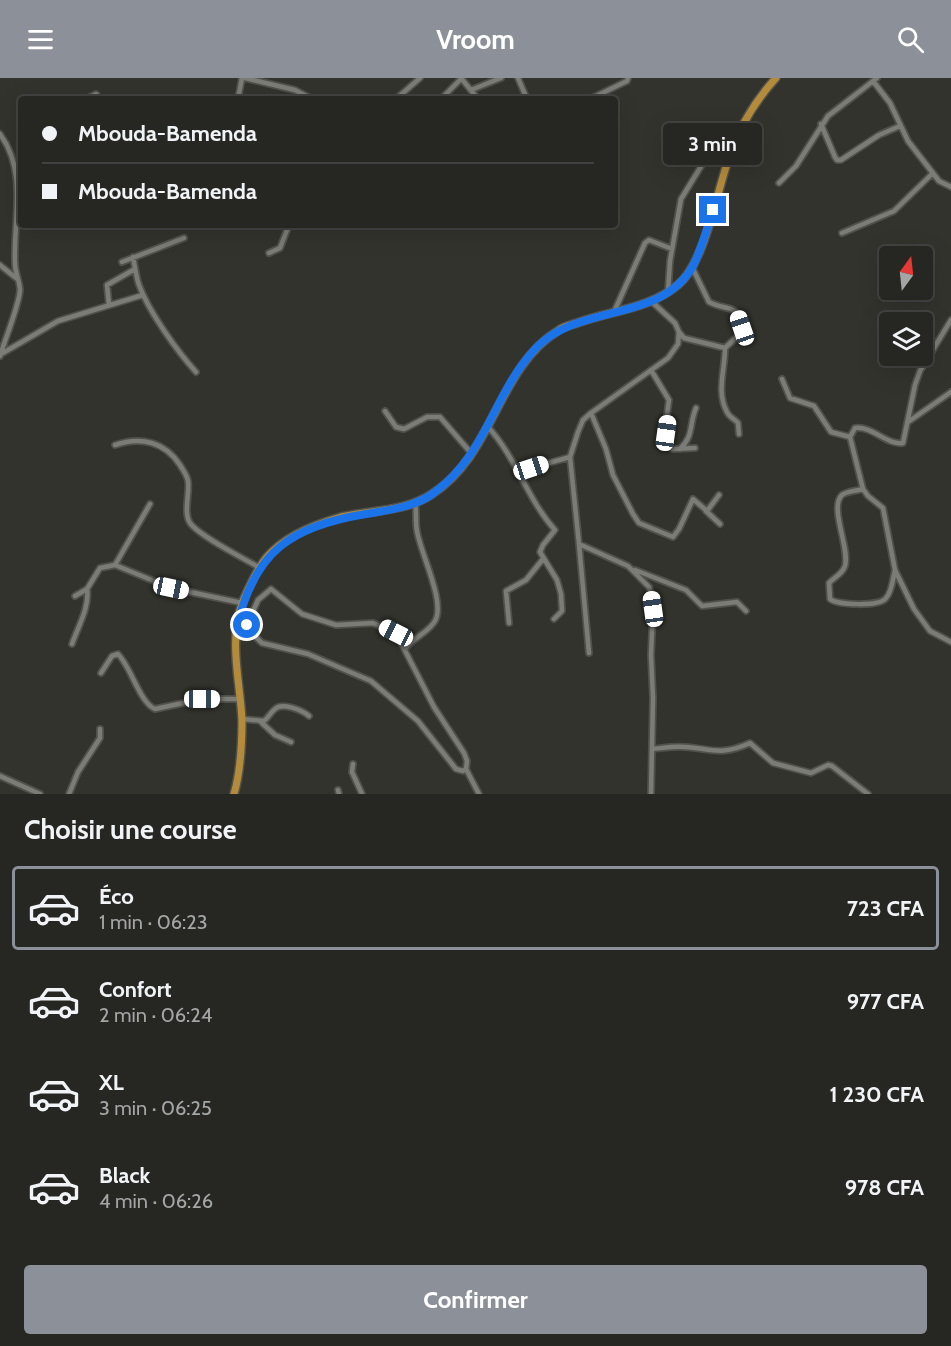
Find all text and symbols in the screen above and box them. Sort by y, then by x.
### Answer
icon: menu [24,23,57,56]
text: Vroom [436,23,515,56]
icon: search [894,23,927,56]
text: Mbouda-Bamenda [78,120,257,147]
callout: 3 min [664,123,762,165]
text: 3 min [688,132,737,156]
text: Mbouda-Bamenda [78,178,257,205]
route end [699,196,726,223]
north arrow [879,246,933,300]
map controls [879,246,933,366]
car [728,308,756,348]
button: layers [879,312,933,366]
car [655,414,677,452]
car [511,454,551,482]
car [152,575,190,601]
car [642,590,664,628]
route start [233,611,260,638]
car [376,617,416,649]
car [184,690,220,708]
text: Choisir une course [24,813,237,846]
icon: car [27,881,81,935]
text: Éco [99,883,134,910]
text: 723 CFA [847,895,924,922]
text: 1 min · 06:23 [99,910,208,934]
icon: car [27,974,81,1028]
text: Confort [99,976,172,1003]
text: 977 CFA [847,988,924,1015]
text: 2 min · 06:24 [99,1003,212,1027]
icon: car [27,1067,81,1121]
text: XL [99,1069,124,1096]
text: 1 230 CFA [829,1081,924,1108]
text: 3 min · 06:25 [99,1096,212,1120]
icon: car [27,1160,81,1214]
text: Black [99,1162,150,1189]
text: 978 CFA [845,1174,924,1201]
text: 4 min · 06:26 [99,1189,213,1213]
button: Confirmer [24,1265,927,1334]

